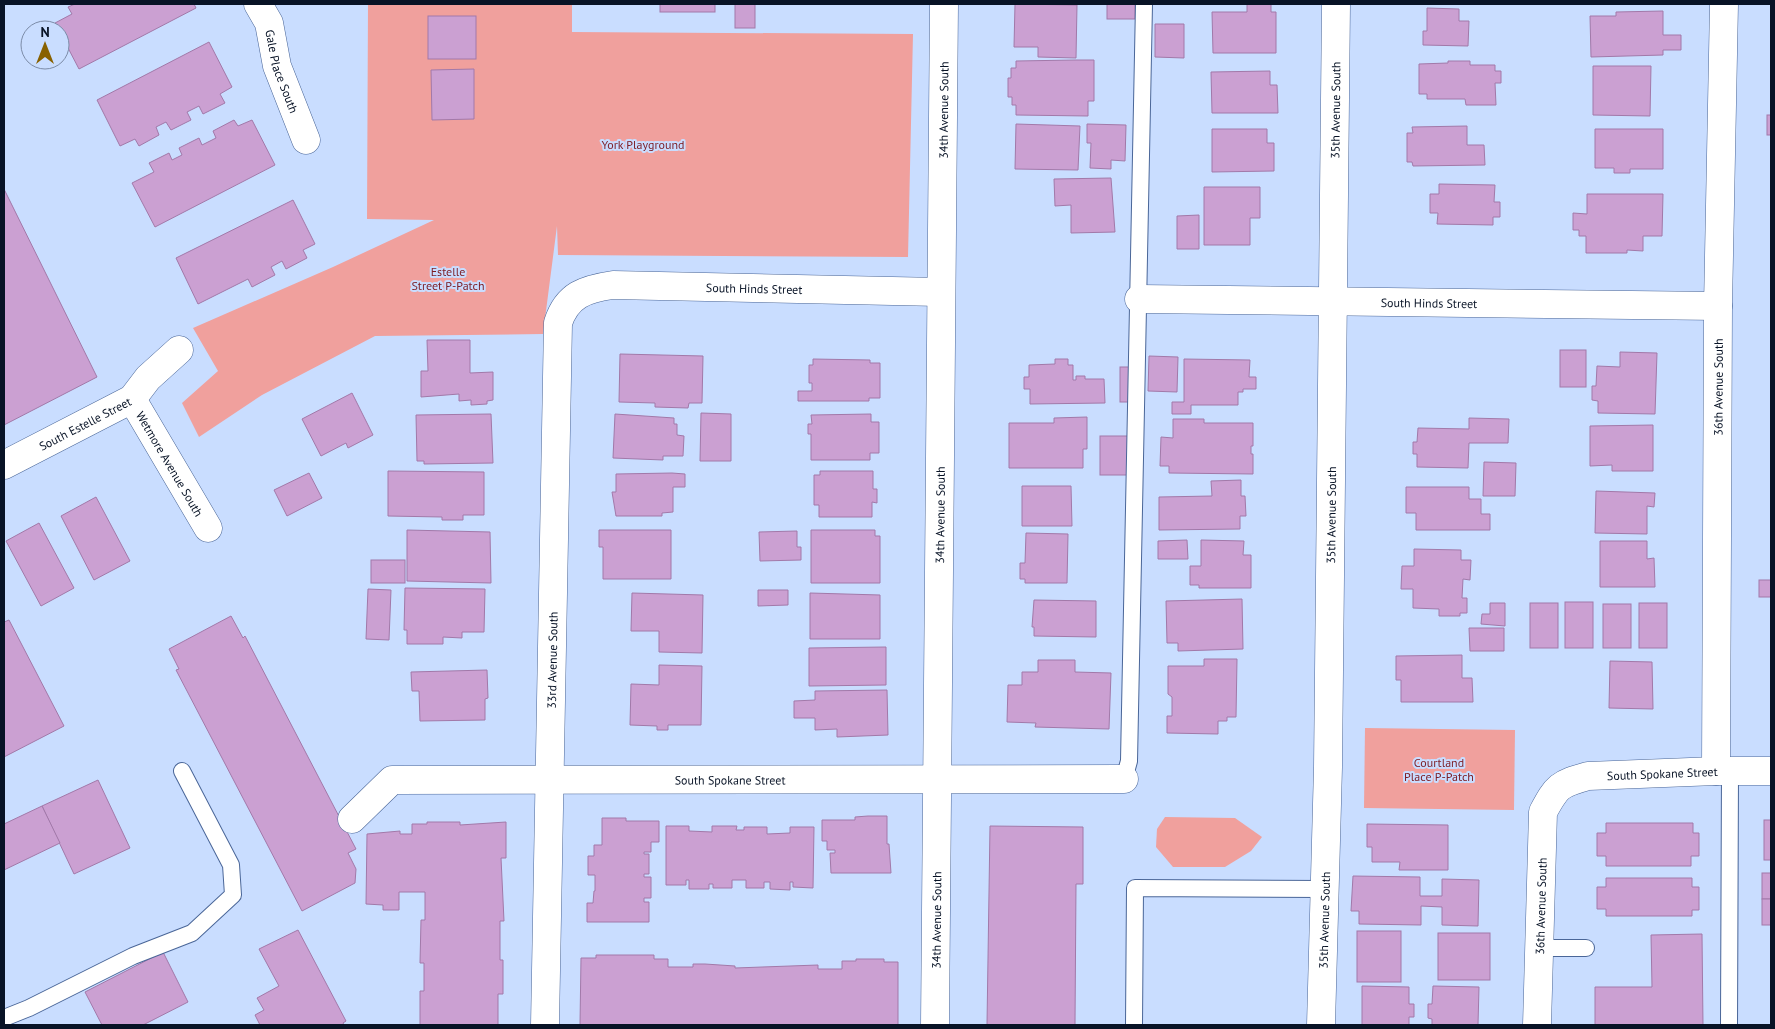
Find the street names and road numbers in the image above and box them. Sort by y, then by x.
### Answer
street label: Gale Place South [263,28,302,115]
street label: 34th Avenue South [935,61,951,159]
street label: 35th Avenue South [1327,61,1343,159]
street label: South Hinds Street [706,279,803,297]
street label: South Hinds Street [1381,294,1477,311]
street label: 36th Avenue South [1710,338,1725,436]
street label: South Estelle Street [36,393,134,453]
street label: Wetmore Avenue South [133,408,207,519]
street label: 34th Avenue South [932,466,947,564]
street label: 35th Avenue South [1323,466,1339,564]
street label: 33rd Avenue South [543,611,560,709]
street label: South Spokane Street [1607,763,1718,783]
street label: South Spokane Street [675,772,786,787]
street label: 36th Avenue South [1531,857,1549,955]
street label: 34th Avenue South [928,871,944,969]
street label: 35th Avenue South [1315,871,1333,969]

